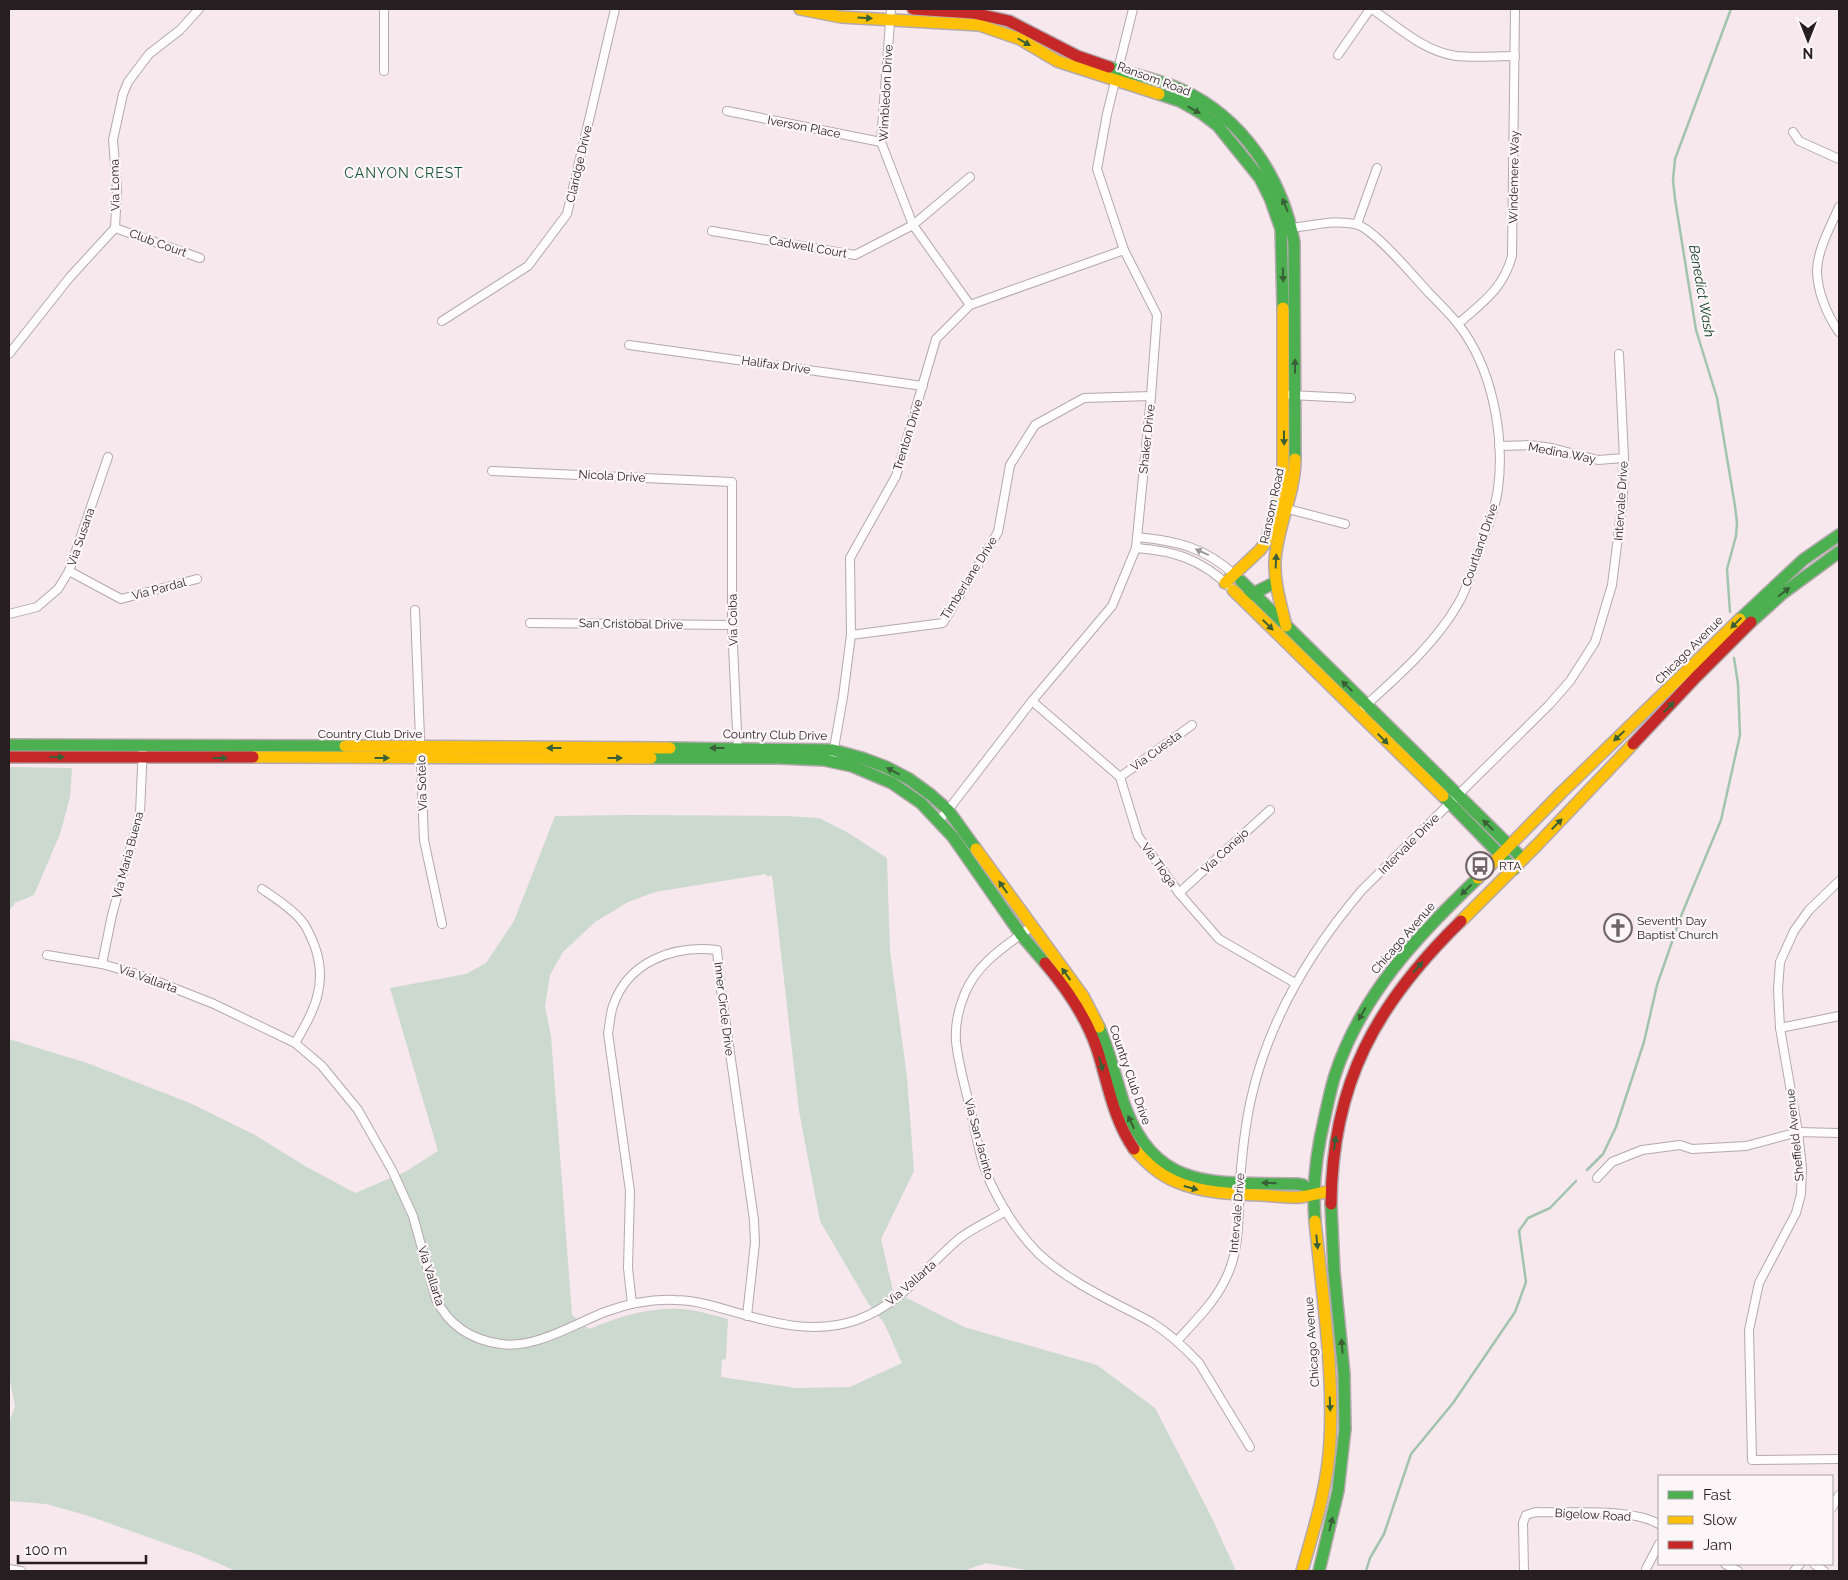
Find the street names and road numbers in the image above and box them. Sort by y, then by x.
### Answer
street label: Wimbledon Drive [876,44,896,142]
street label: Ransom Road [1115,59,1193,99]
street label: Iverson Place [766,113,842,141]
street label: Claridge Drive [563,124,595,204]
street label: Windemere Way [1506,130,1522,224]
street label: Via Loma [108,159,122,211]
street label: Club Court [127,226,189,260]
street label: Cadwell Court [768,233,848,261]
street label: Halifax Drive [741,353,811,377]
street label: Trenton Drive [890,398,926,472]
street label: Shaker Drive [1136,404,1158,474]
street label: Medina Way [1527,440,1597,467]
street label: Intervale Drive [1611,461,1631,541]
street label: Nicola Drive [578,467,646,485]
street label: Ransom Road [1257,467,1287,545]
street label: Courtland Drive [1459,502,1501,588]
street label: Via Susana [65,506,97,568]
street label: Timberlane Drive [938,534,1000,622]
street label: Via Pardal [130,575,188,603]
street label: Via Coiba [726,594,740,646]
street label: Chicago Avenue [1652,613,1726,687]
street label: San Cristobal Drive [579,616,683,632]
street label: Country Club Drive [318,727,422,741]
street label: Country Club Drive [723,727,827,743]
street label: Via Cuesta [1128,728,1184,774]
street label: Via Sotelo [414,755,430,811]
street label: Via Maria Buena [110,810,146,900]
street label: Intervale Drive [1376,811,1442,877]
street label: Via Conejo [1198,826,1252,876]
street label: Via Tioga [1138,840,1180,890]
street label: Chicago Avenue [1368,899,1438,977]
street label: Inner Circle Drive [711,961,737,1057]
street label: Via Vallarta [117,962,179,996]
street label: Country Club Drive [1106,1023,1154,1127]
street label: Sheffield Avenue [1783,1088,1807,1182]
street label: Via San Jacinto [961,1097,997,1181]
street label: Intervale Drive [1227,1173,1247,1253]
street label: Via Vallarta [415,1244,447,1308]
street label: Via Vallarta [883,1257,939,1309]
street label: Chicago Avenue [1302,1296,1322,1388]
street label: Bigelow Road [1554,1506,1632,1524]

